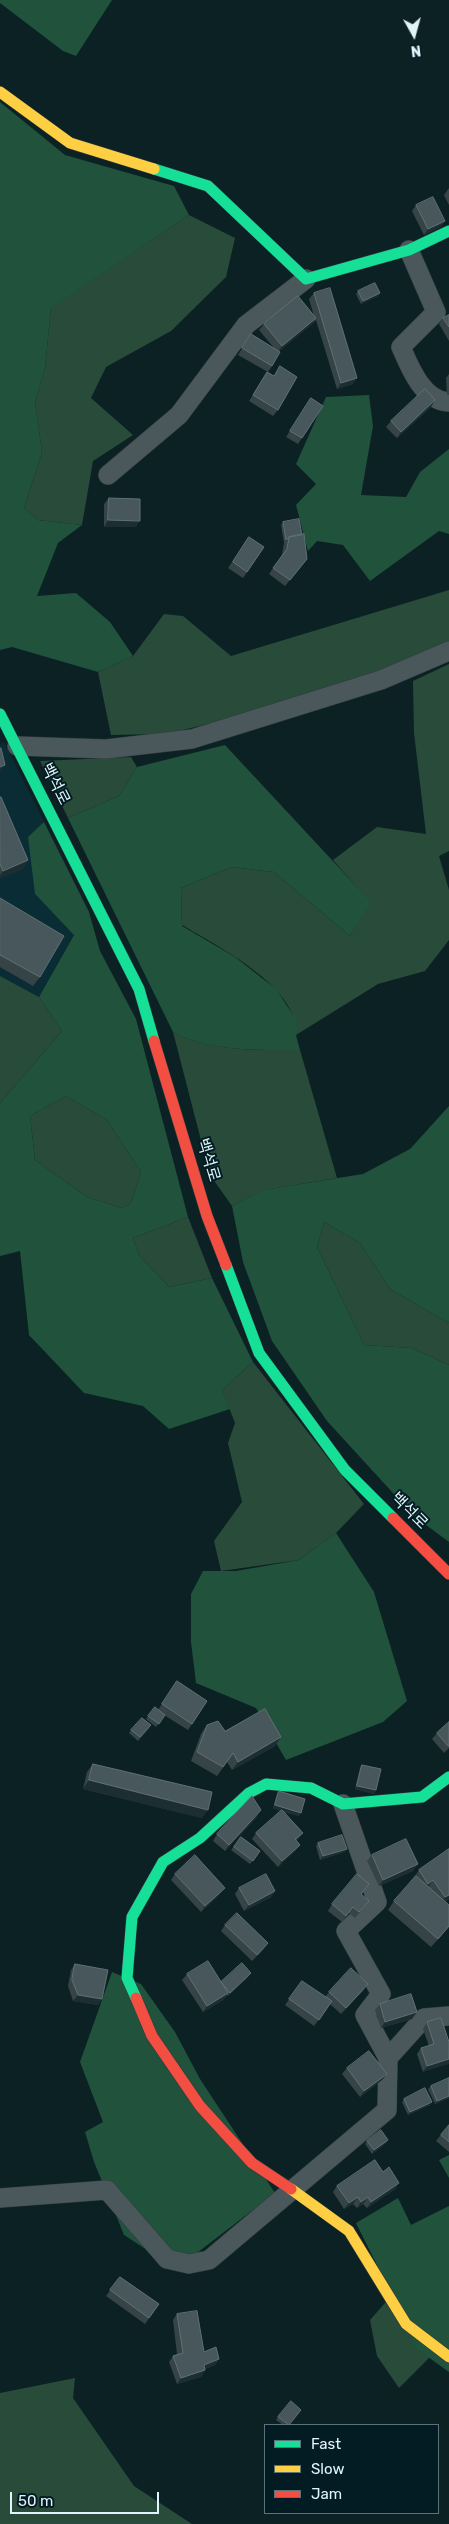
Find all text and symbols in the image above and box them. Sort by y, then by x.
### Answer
north arrow [389,10,439,60]
text: N [410,41,422,59]
street label: 백석로 [36,760,74,808]
street label: 백석로 [192,1136,224,1184]
street label: 백석로 [387,1489,431,1533]
legend [264,2424,439,2514]
text: Fast [311,2435,341,2453]
text: Slow [311,2460,344,2478]
scale bar [12,2482,161,2514]
text: Jam [311,2485,342,2503]
text: 50 m [18,2492,53,2510]

